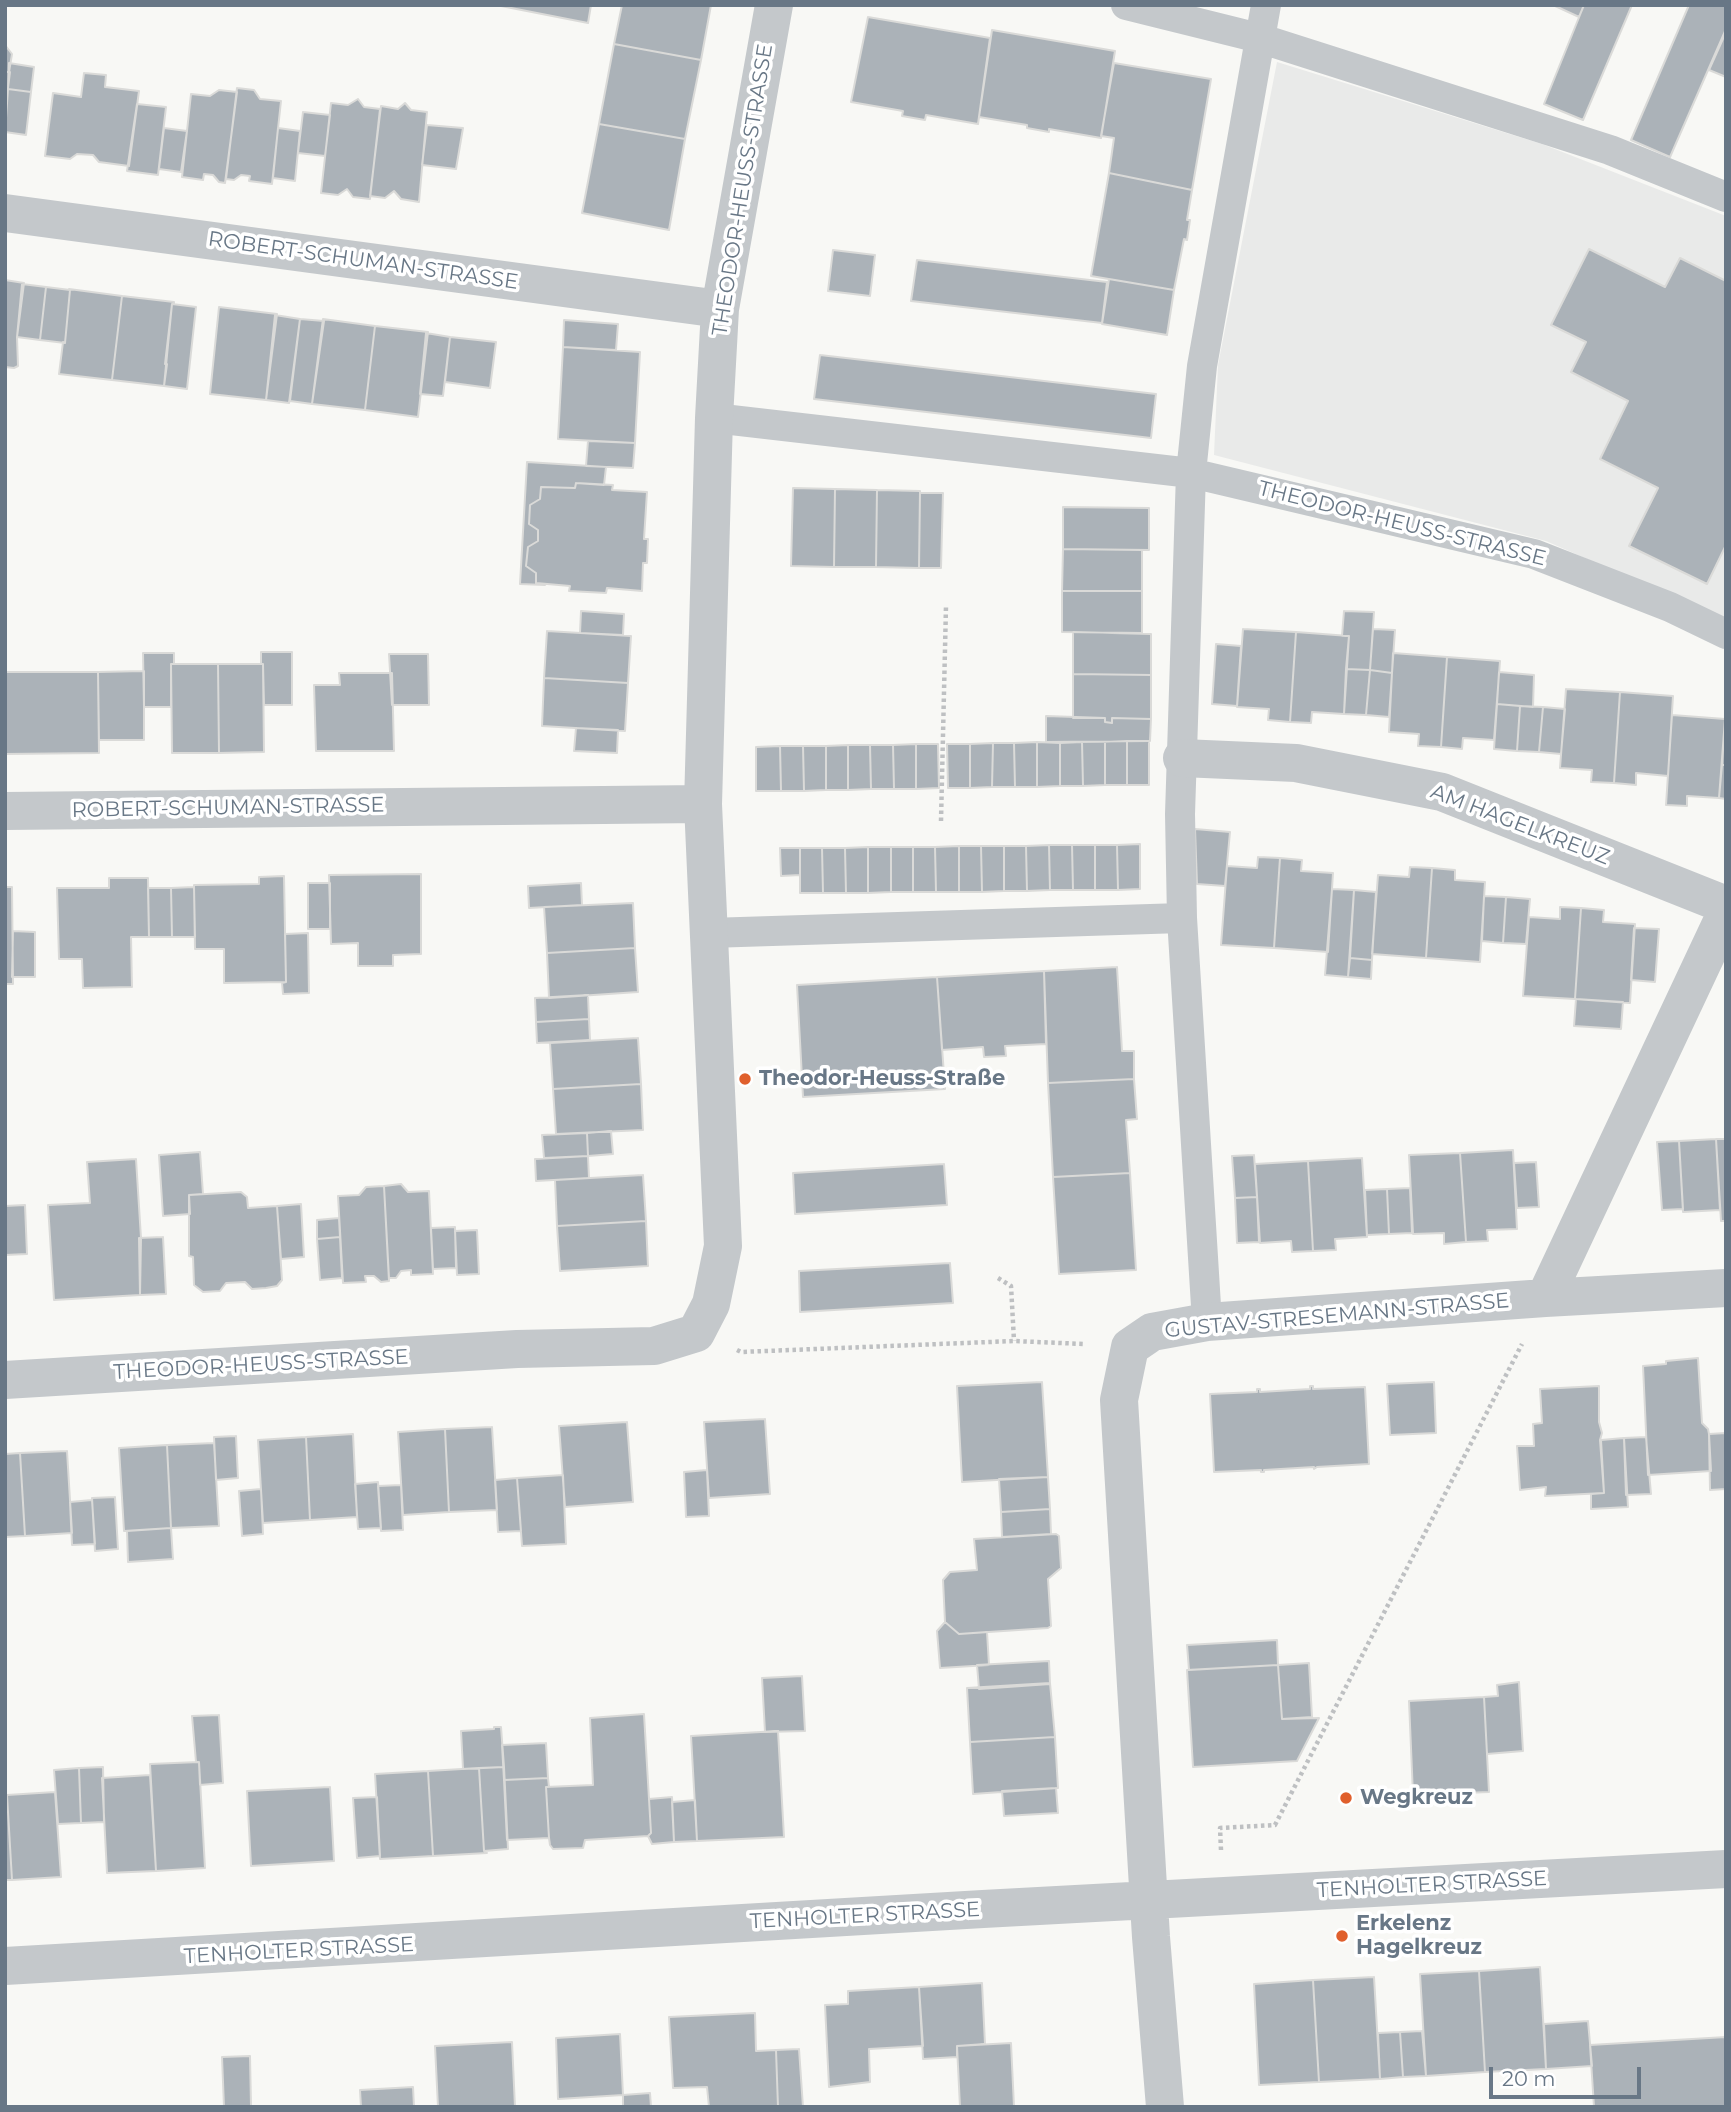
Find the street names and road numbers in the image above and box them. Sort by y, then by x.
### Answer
street label: THEODOR-HEUSS-STRASSE [707,42,779,338]
street label: ROBERT-SCHUMAN-STRASSE [206,227,520,295]
street label: THEODOR-HEUSS-STRASSE [1256,476,1548,572]
street label: AM HAGELKREUZ [1427,779,1613,871]
street label: ROBERT-SCHUMAN-STRASSE [71,793,385,823]
street label: GUSTAV-STRESEMANN-STRASSE [1164,1288,1510,1344]
street label: THEODOR-HEUSS-STRASSE [113,1345,409,1385]
street label: TENHOLTER STRASSE [1316,1866,1548,1904]
street label: TENHOLTER STRASSE [749,1897,981,1935]
street label: TENHOLTER STRASSE [183,1932,415,1970]

